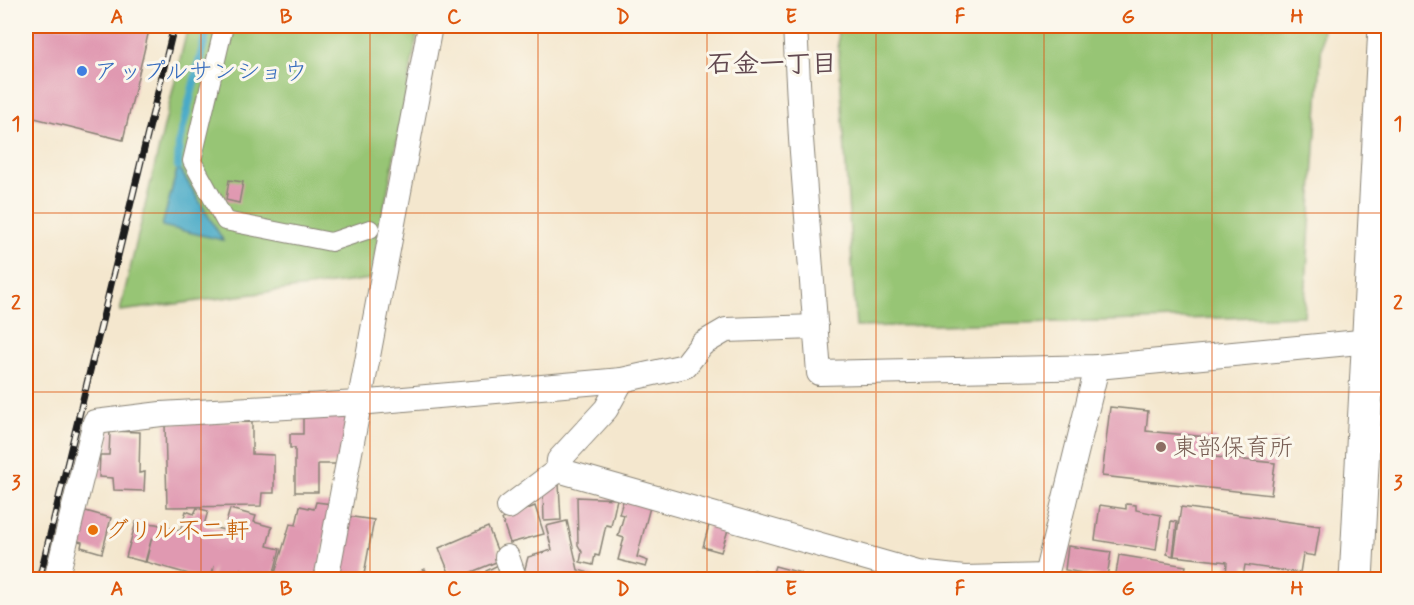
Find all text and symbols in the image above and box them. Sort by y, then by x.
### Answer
text: A [110,4,124,31]
text: B [280,4,293,31]
text: C [447,4,462,31]
text: D [616,4,630,31]
text: E [785,4,797,31]
text: F [955,4,966,31]
text: G [1121,4,1135,31]
text: H [1290,4,1304,31]
district label: 石金一丁目 [707,48,837,82]
place label: アップルサンショウ [94,57,308,88]
marker: アップルサンショウ [75,64,89,78]
text: 1 [12,111,20,138]
text: 1 [1394,111,1402,138]
text: 2 [11,290,21,317]
text: 2 [1393,290,1403,317]
place label: 東部保育所 [1173,433,1293,464]
marker: 東部保育所 [1154,440,1168,454]
text: 3 [11,470,21,497]
text: 3 [1393,470,1403,497]
place label: グリル不二軒 [105,516,249,547]
marker: グリル不二軒 [86,523,100,537]
text: A [110,576,124,603]
text: B [280,576,293,603]
text: C [447,576,462,603]
text: D [616,576,630,603]
text: E [785,576,797,603]
text: F [955,576,966,603]
text: G [1121,576,1135,603]
text: H [1290,576,1304,603]

